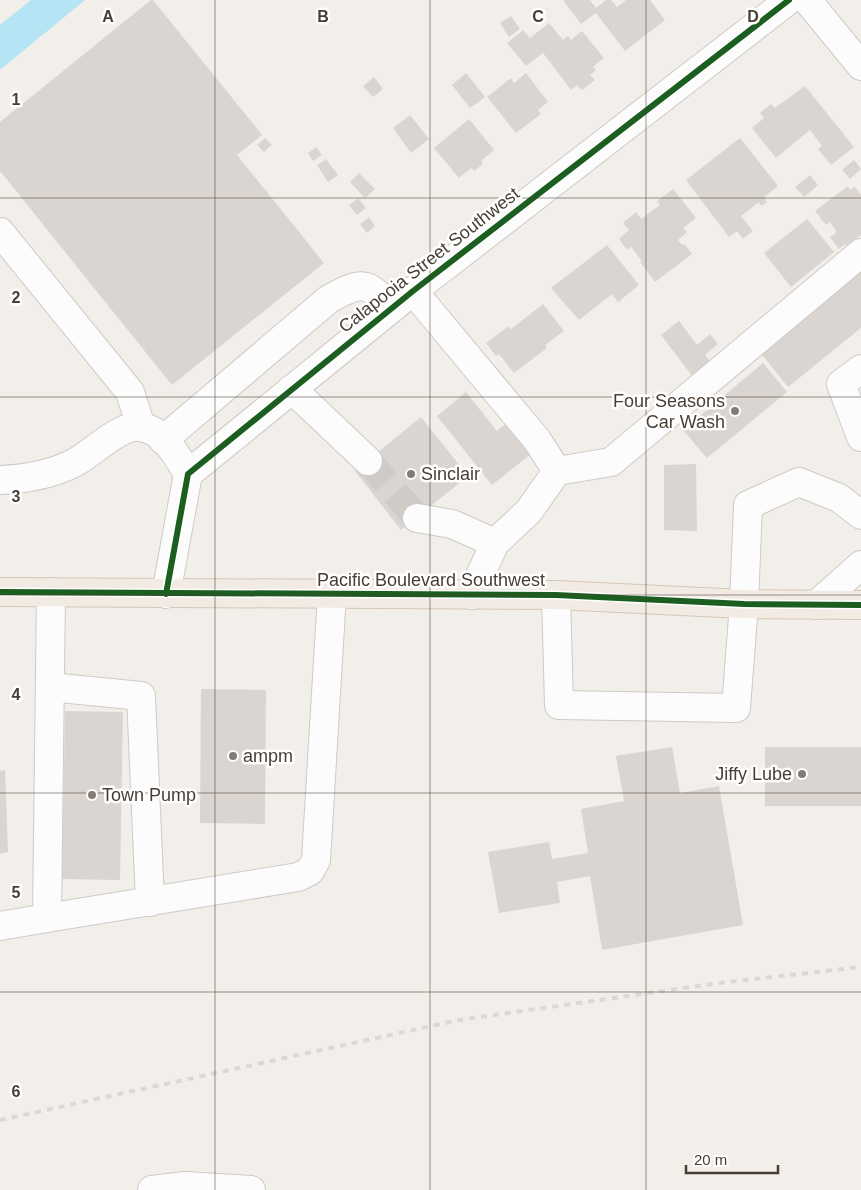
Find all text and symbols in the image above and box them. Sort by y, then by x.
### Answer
text: A [102,8,114,25]
text: B [317,8,329,25]
text: C [532,8,544,25]
text: D [747,8,759,25]
text: 1 [12,91,21,108]
street label: Calapooia Street Southwest [335,183,523,337]
text: 2 [12,289,21,306]
place label: Four Seasons Car Wash [613,391,725,432]
marker: Four Seasons Car Wash [729,405,741,417]
place label: Sinclair [421,464,480,484]
marker: Sinclair [405,468,417,480]
text: 3 [12,488,21,505]
street label: Pacific Boulevard Southwest [317,570,545,590]
text: 4 [12,686,21,703]
place label: ampm [243,746,293,766]
marker: ampm [227,750,239,762]
place label: Jiffy Lube [715,764,792,784]
marker: Jiffy Lube [796,768,808,780]
place label: Town Pump [102,785,196,805]
marker: Town Pump [86,789,98,801]
text: 5 [12,884,21,901]
text: 6 [12,1083,21,1100]
scale bar [686,1142,778,1174]
text: 20 m [694,1151,727,1168]

